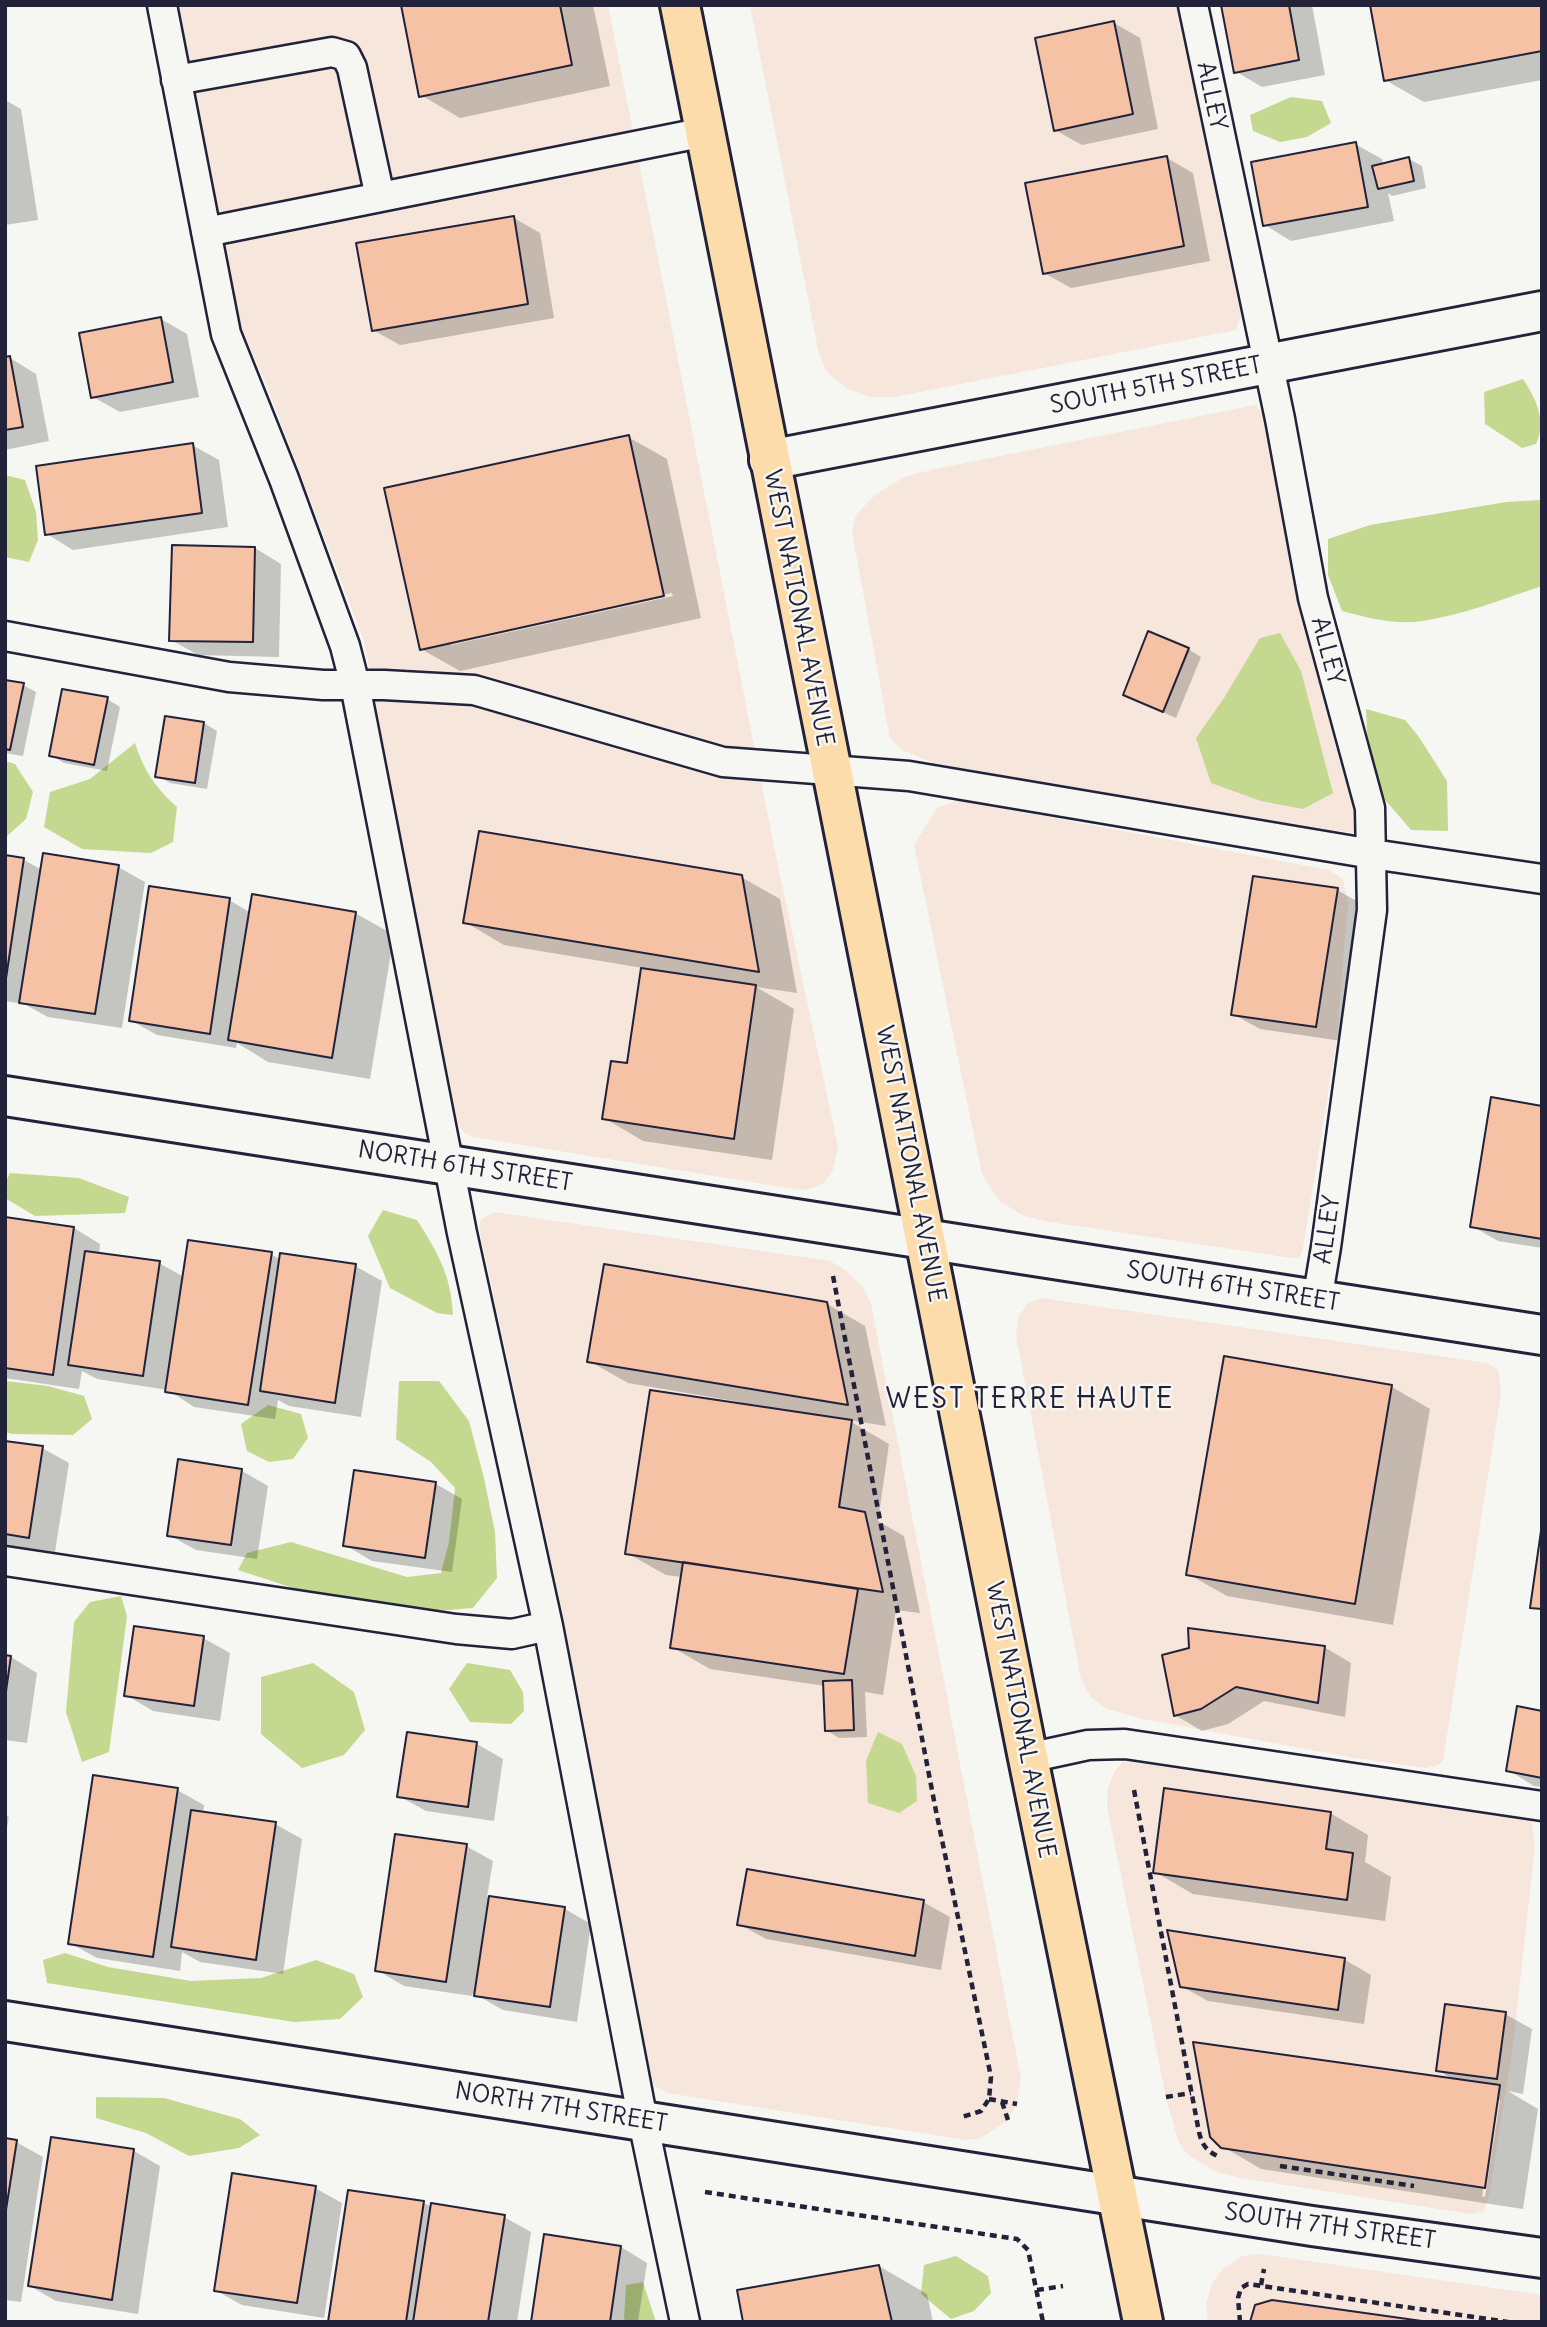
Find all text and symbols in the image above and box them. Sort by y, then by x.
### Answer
street label: ALLEY [1190,59,1232,133]
street label: SOUTH 5TH STREET [1048,351,1264,421]
street label: WEST NATIONAL AVENUE [757,467,839,749]
street label: ALLEY [1304,614,1350,688]
street label: WEST NATIONAL AVENUE [869,1023,951,1305]
street label: NORTH 6TH STREET [356,1136,574,1198]
street label: ALLEY [1309,1194,1347,1266]
street label: SOUTH 6TH STREET [1125,1256,1341,1318]
district label: WEST TERRE HAUTE [888,1383,1172,1417]
street label: WEST NATIONAL AVENUE [979,1579,1061,1861]
street label: NORTH 7TH STREET [453,2077,669,2139]
street label: SOUTH 7TH STREET [1223,2198,1437,2256]

